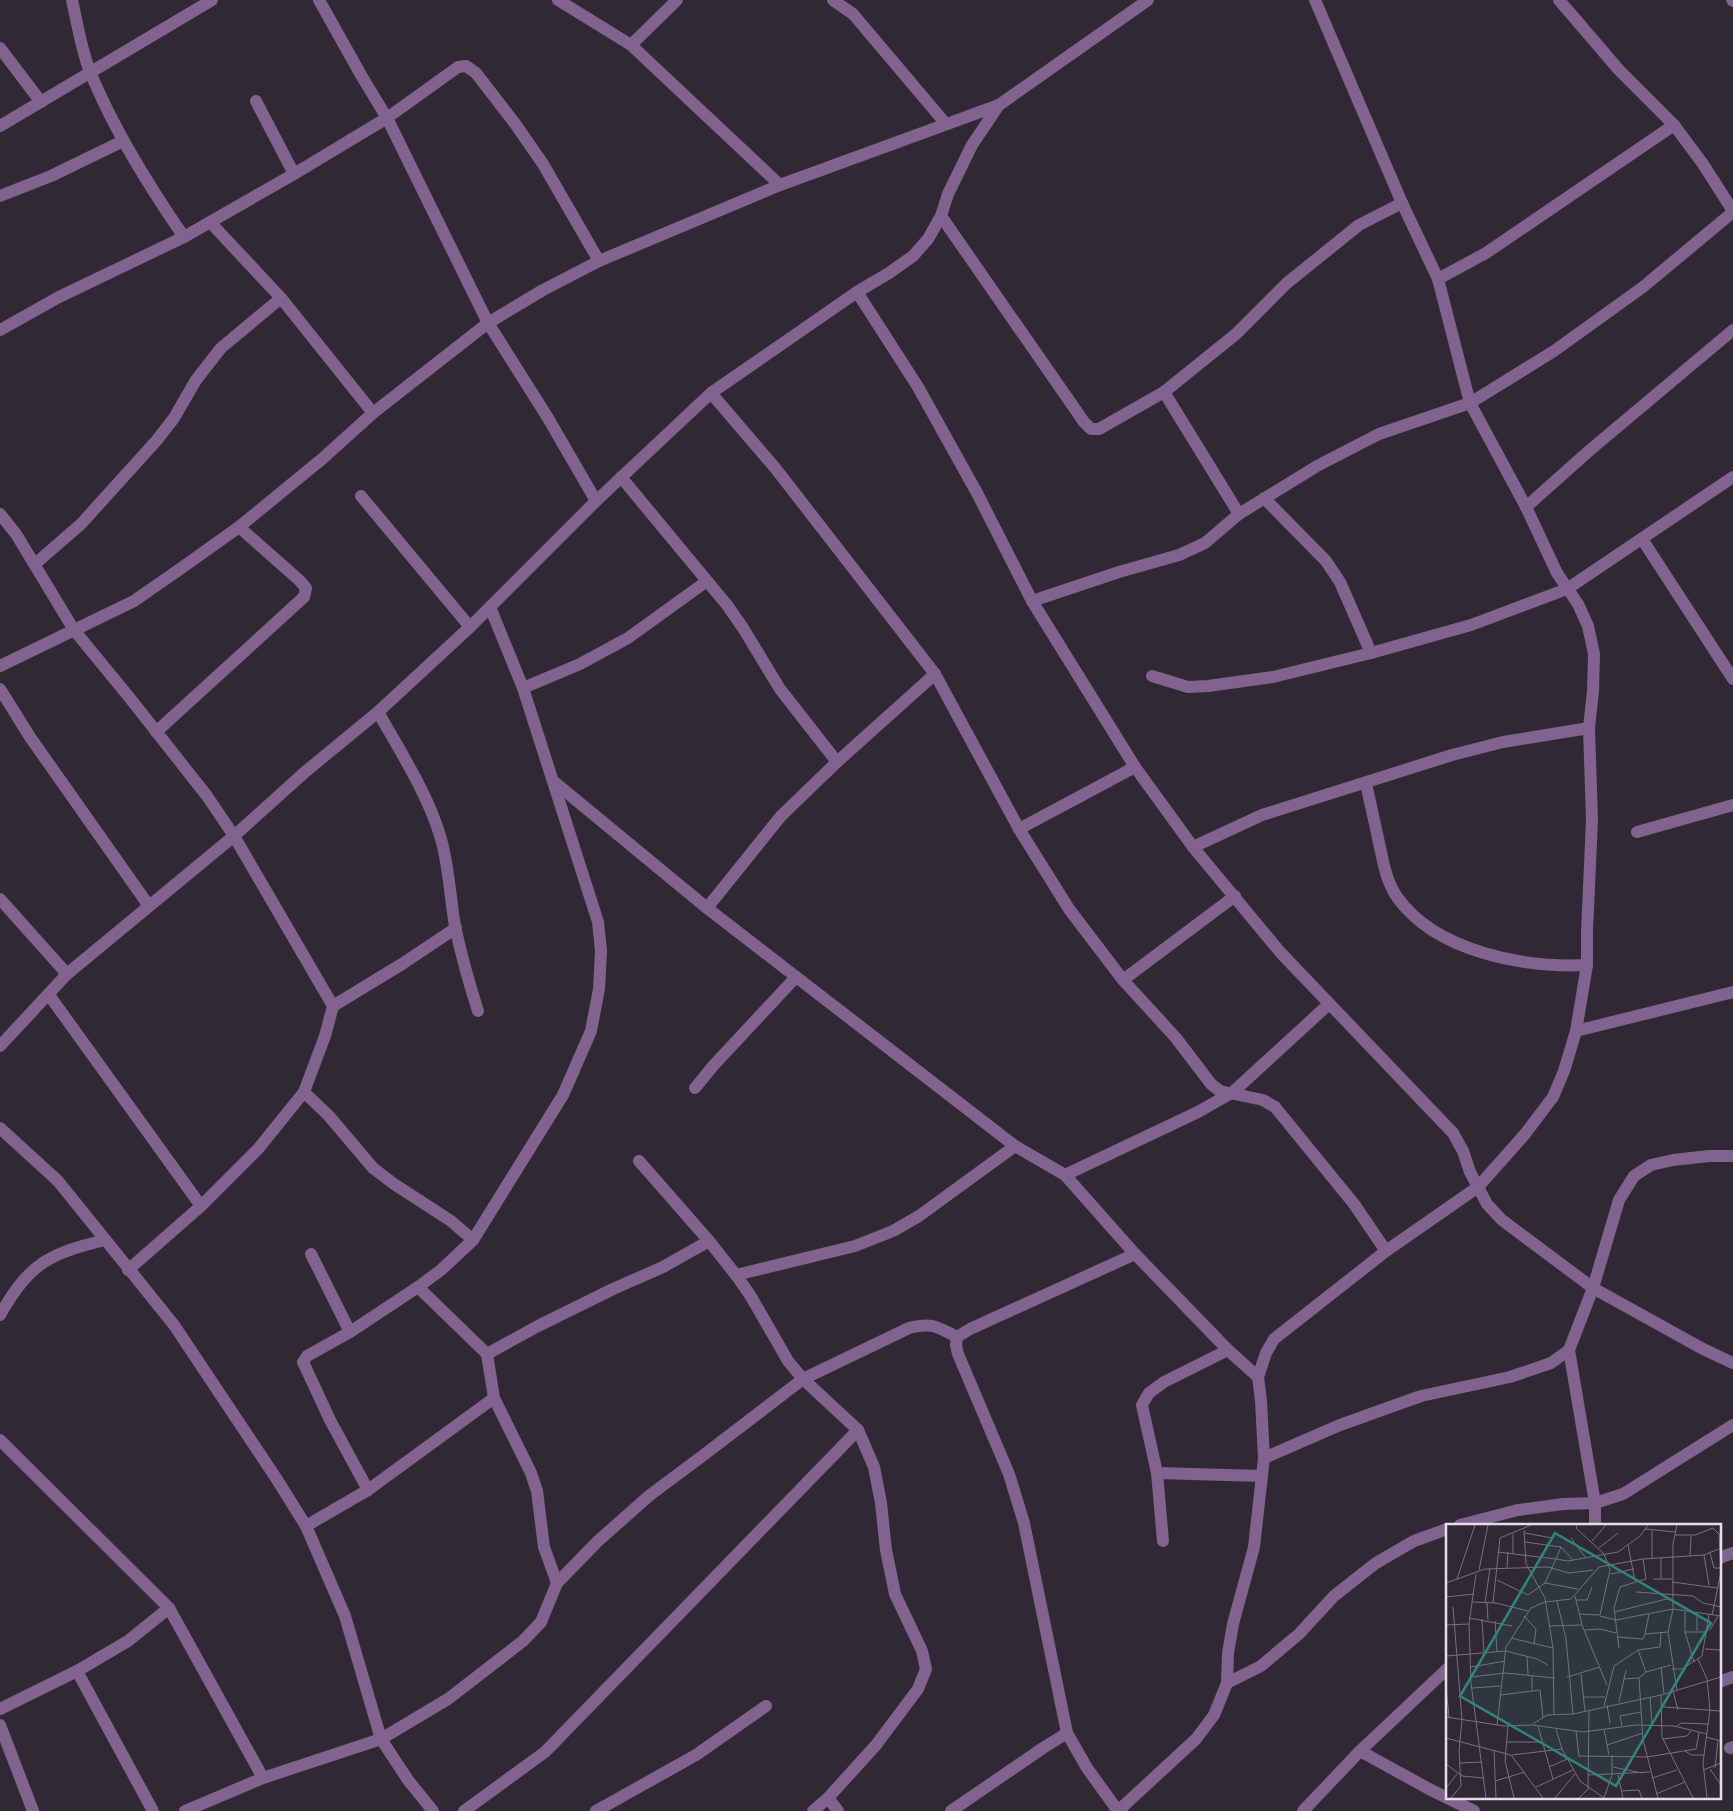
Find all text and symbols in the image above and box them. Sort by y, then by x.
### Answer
inset map [1446,1524,1720,1798]

